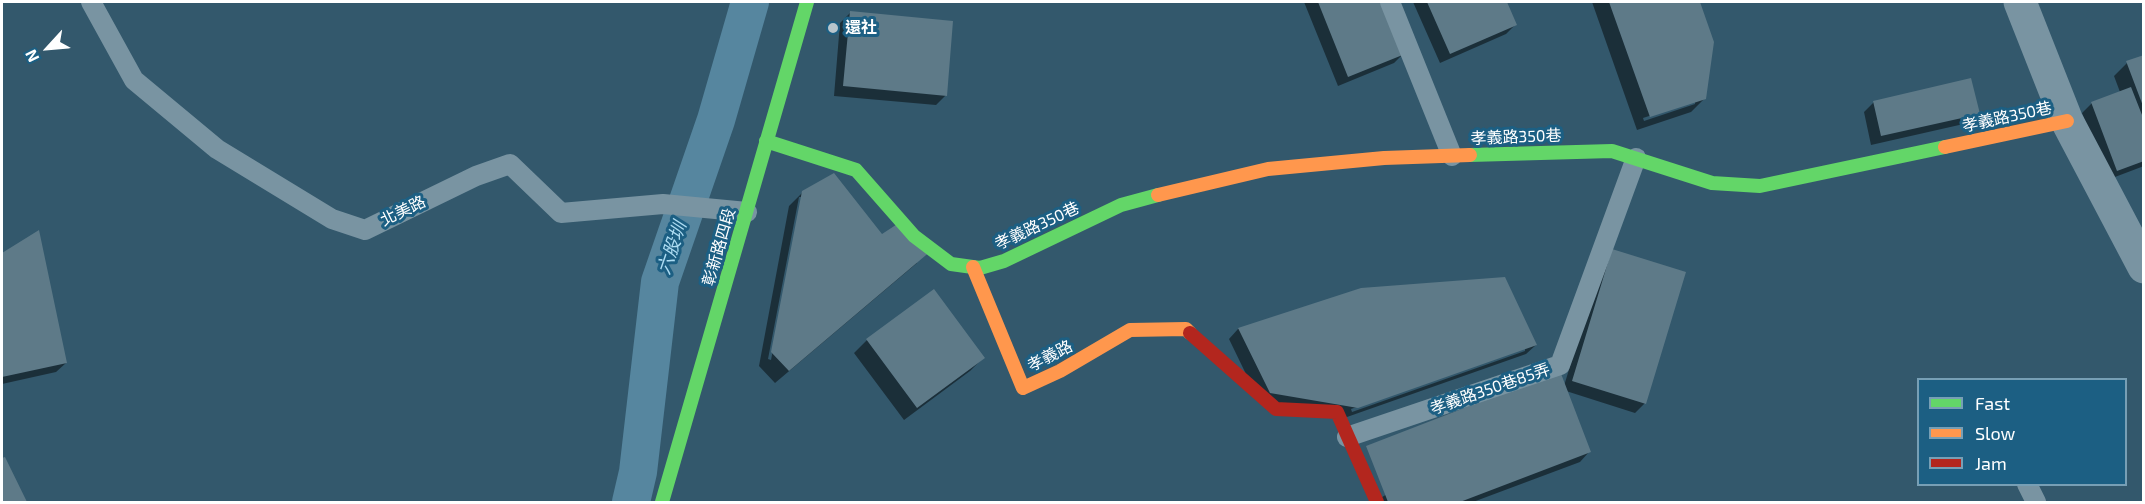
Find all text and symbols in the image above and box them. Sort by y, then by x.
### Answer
north arrow [18,18,78,78]
place label: 還社 [845,18,877,38]
marker: 還社 [826,21,840,35]
text: N [20,47,42,65]
street label: 孝義路350巷 [1960,98,2054,136]
street label: 孝義路350巷 [1470,126,1562,148]
street label: 北美路 [377,192,429,230]
street label: 孝義路350巷 [992,198,1082,254]
street label: 彰新路四段 [699,206,739,288]
water label: 六股圳 [653,219,691,277]
street label: 孝義路 [1024,337,1076,375]
street label: 孝義路350巷85弄 [1428,360,1552,418]
legend [1917,378,2127,486]
text: Fast [1975,392,2010,414]
text: Slow [1975,422,2015,444]
text: Jam [1975,452,2007,474]

